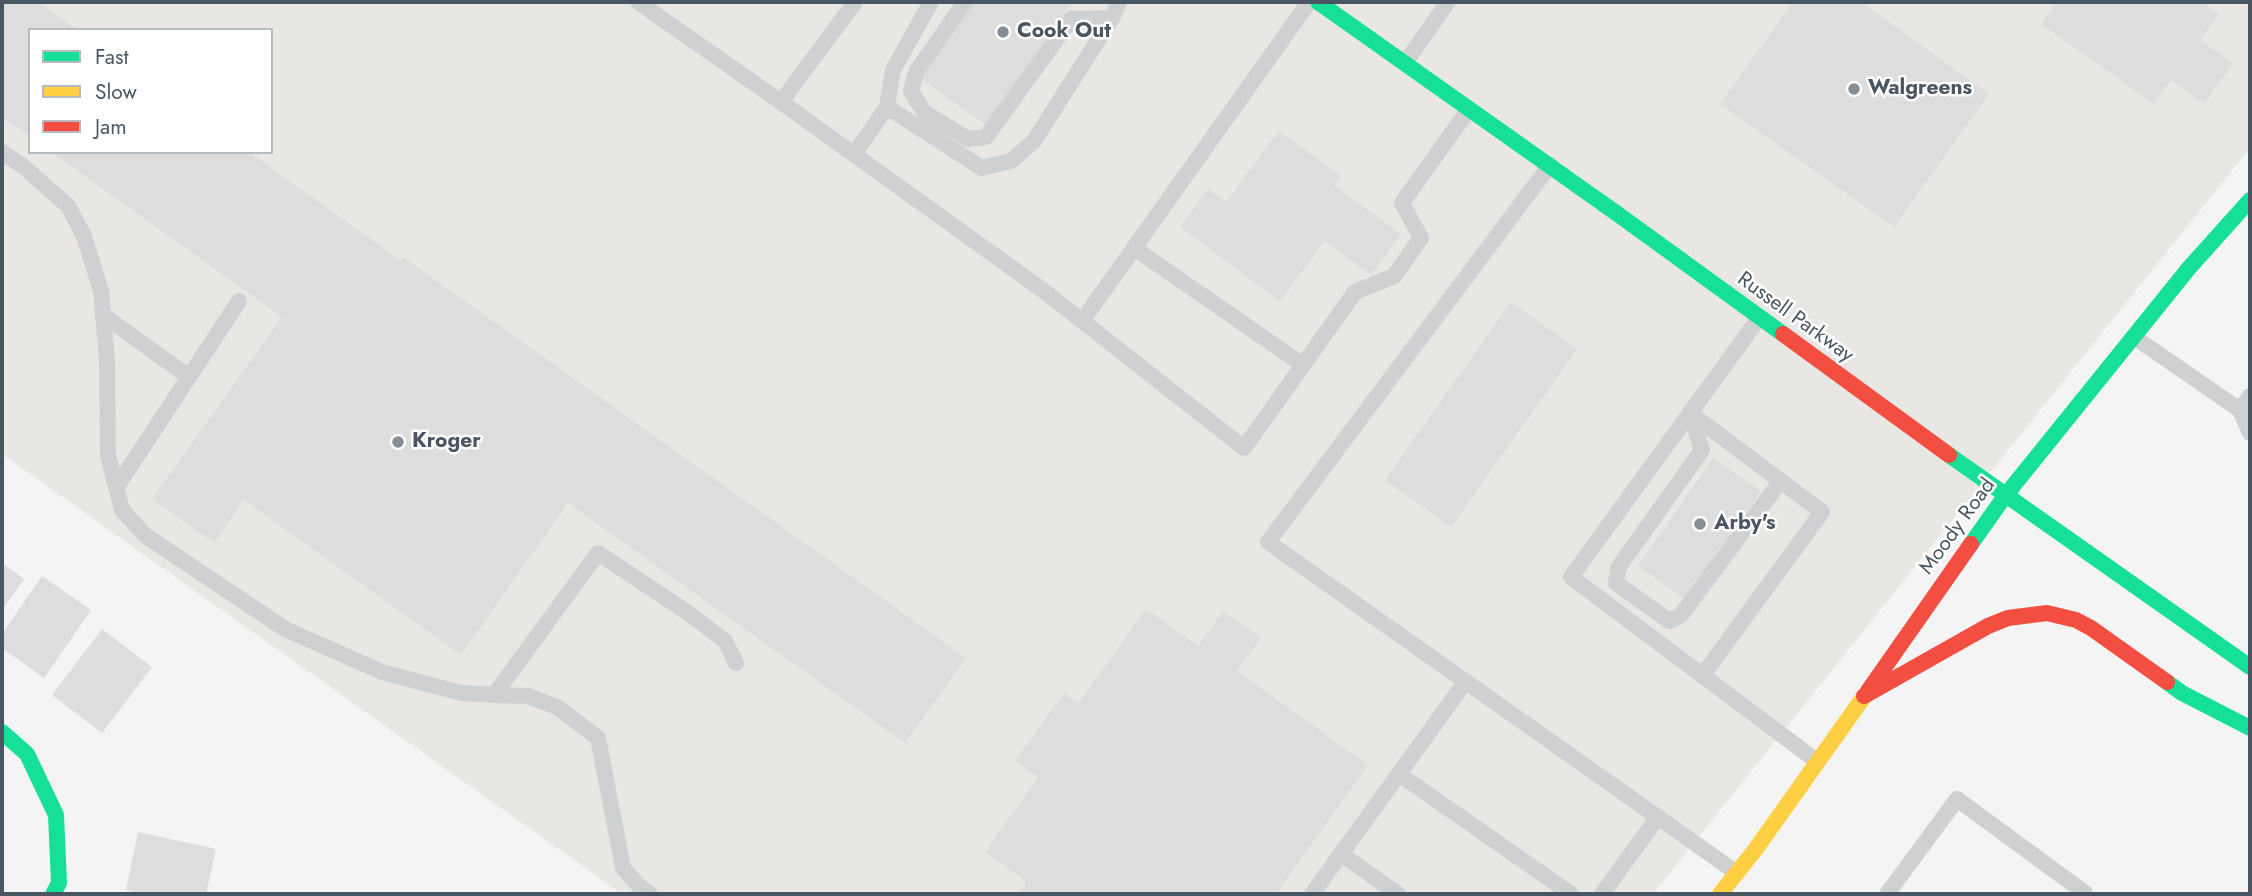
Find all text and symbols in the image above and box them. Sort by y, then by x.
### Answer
place label: Cook Out [1017,19,1111,45]
marker: Cook Out [995,24,1011,40]
legend [28,28,273,154]
text: Fast [95,42,128,72]
place label: Walgreens [1868,76,1972,102]
text: Slow [95,77,137,107]
marker: Walgreens [1846,81,1862,97]
text: Jam [95,112,127,142]
street label: Russell Parkway [1732,267,1858,369]
place label: Kroger [412,429,481,455]
marker: Kroger [390,434,406,450]
street label: Moody Road [1915,474,2001,580]
place label: Arby's [1714,511,1776,537]
marker: Arby's [1692,516,1708,532]

